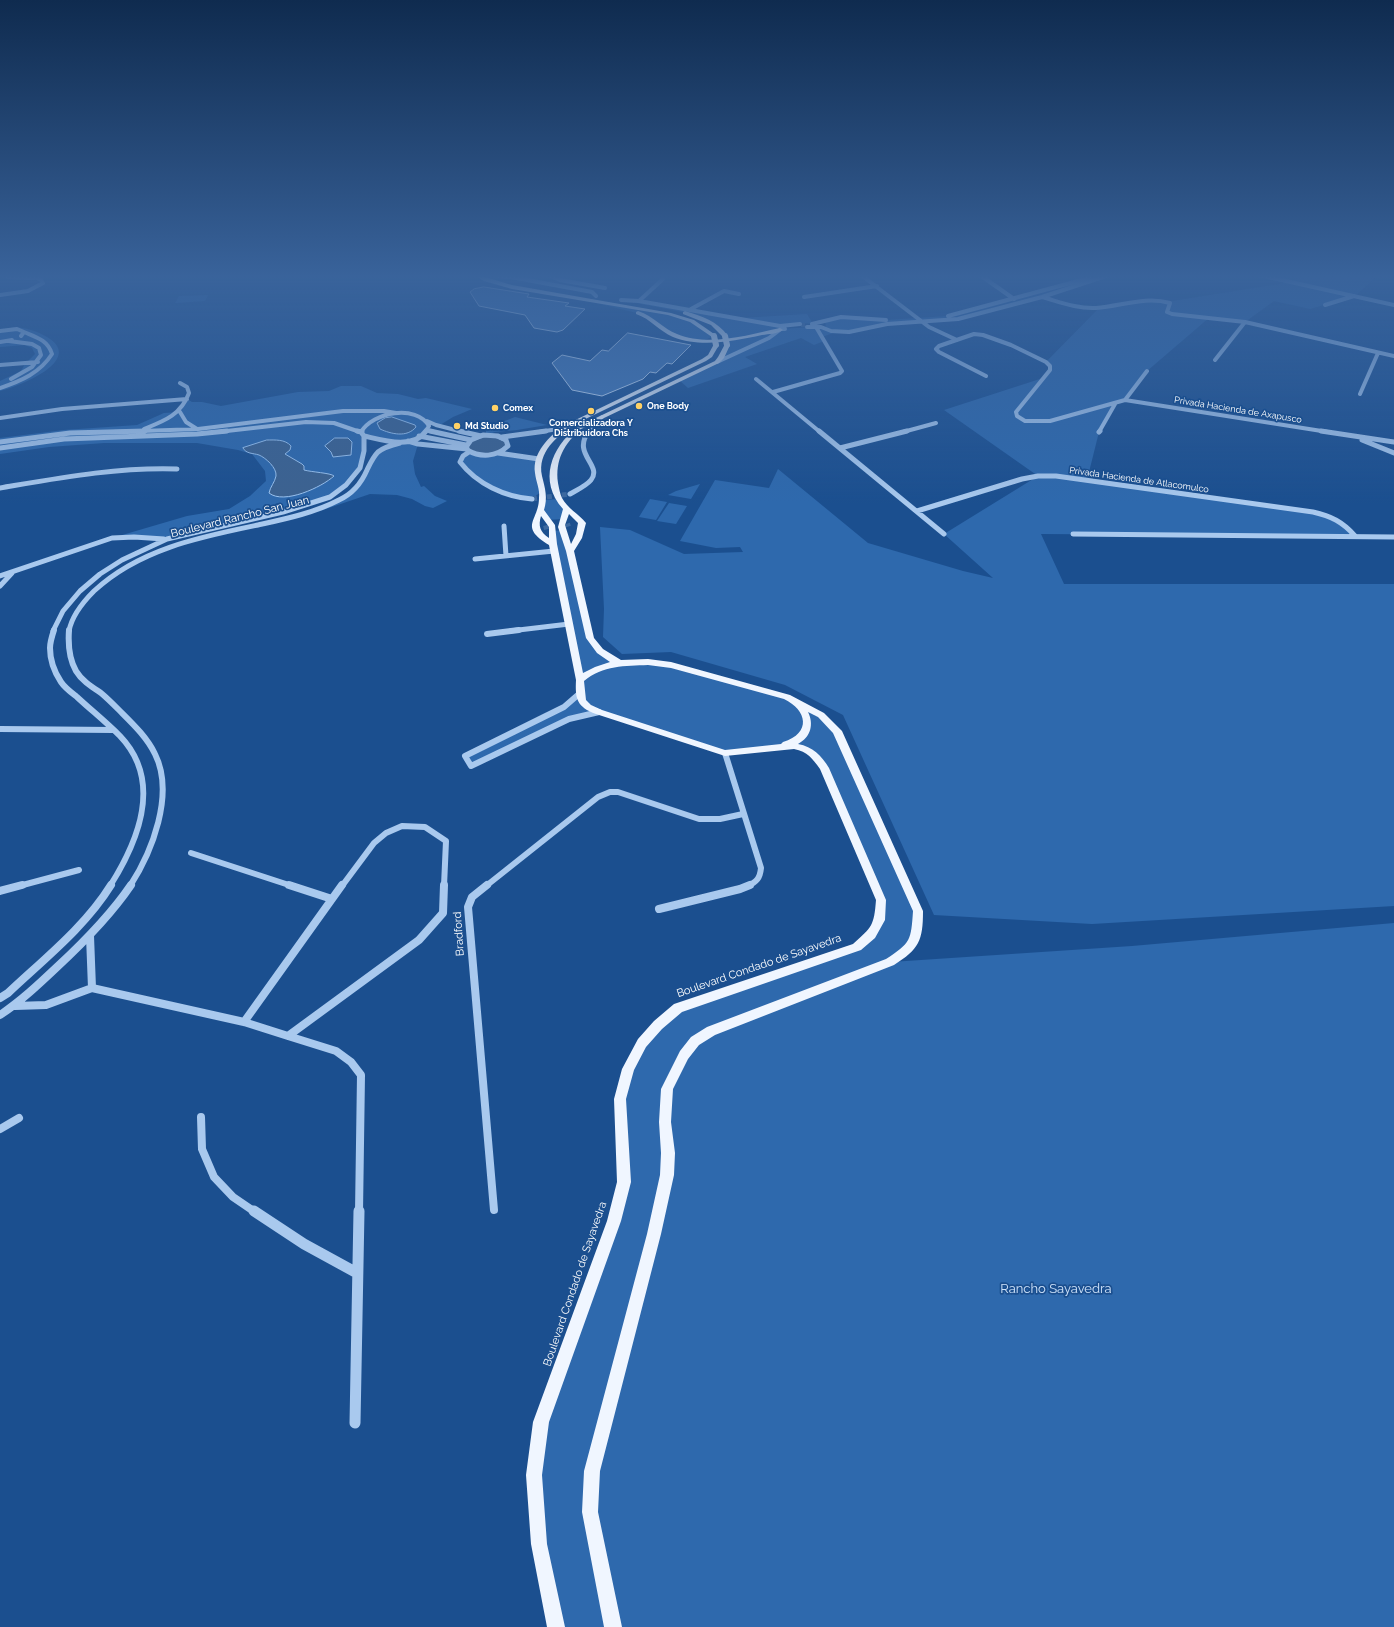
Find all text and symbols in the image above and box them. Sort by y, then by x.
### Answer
street label: Privada Hacienda de Axapusco [1173,395,1303,425]
marker: One Body [634,401,644,411]
place label: One Body [647,401,689,411]
marker: Comex [490,403,500,413]
place label: Comex [503,403,533,413]
marker: Comercializadora Y Distribuidora Chs [586,406,596,416]
place label: Comercializadora Y Distribuidora Chs [549,418,633,439]
marker: Md Studio [452,421,462,431]
place label: Md Studio [465,421,509,431]
street label: Privada Hacienda de Atlacomulco [1069,465,1209,495]
street label: Boulevard Rancho San Juan [169,493,311,541]
street label: Bradford [451,911,467,957]
street label: Boulevard Condado de Sayavedra [675,932,843,1000]
street label: Boulevard Condado de Sayavedra [541,1200,609,1368]
park label: Rancho Sayavedra [1000,1281,1112,1297]

